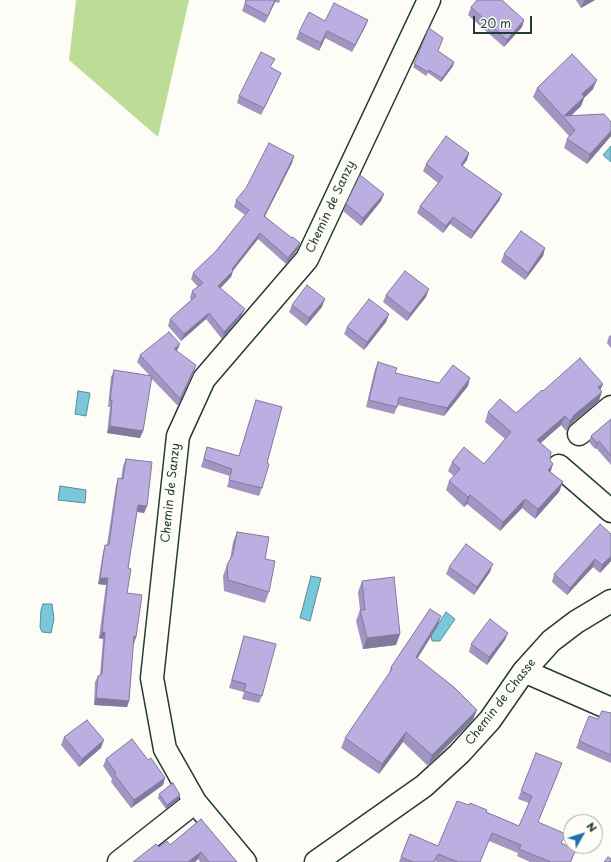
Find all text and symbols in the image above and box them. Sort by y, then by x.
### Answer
scale bar [475,8,534,34]
text: 20 m [480,14,511,32]
street label: Chemin de Sanzy [303,159,359,255]
street label: Chemin de Sanzy [159,443,183,543]
street label: Chemin de Chasse [463,656,539,748]
north arrow [563,814,603,854]
text: N [583,818,601,835]

